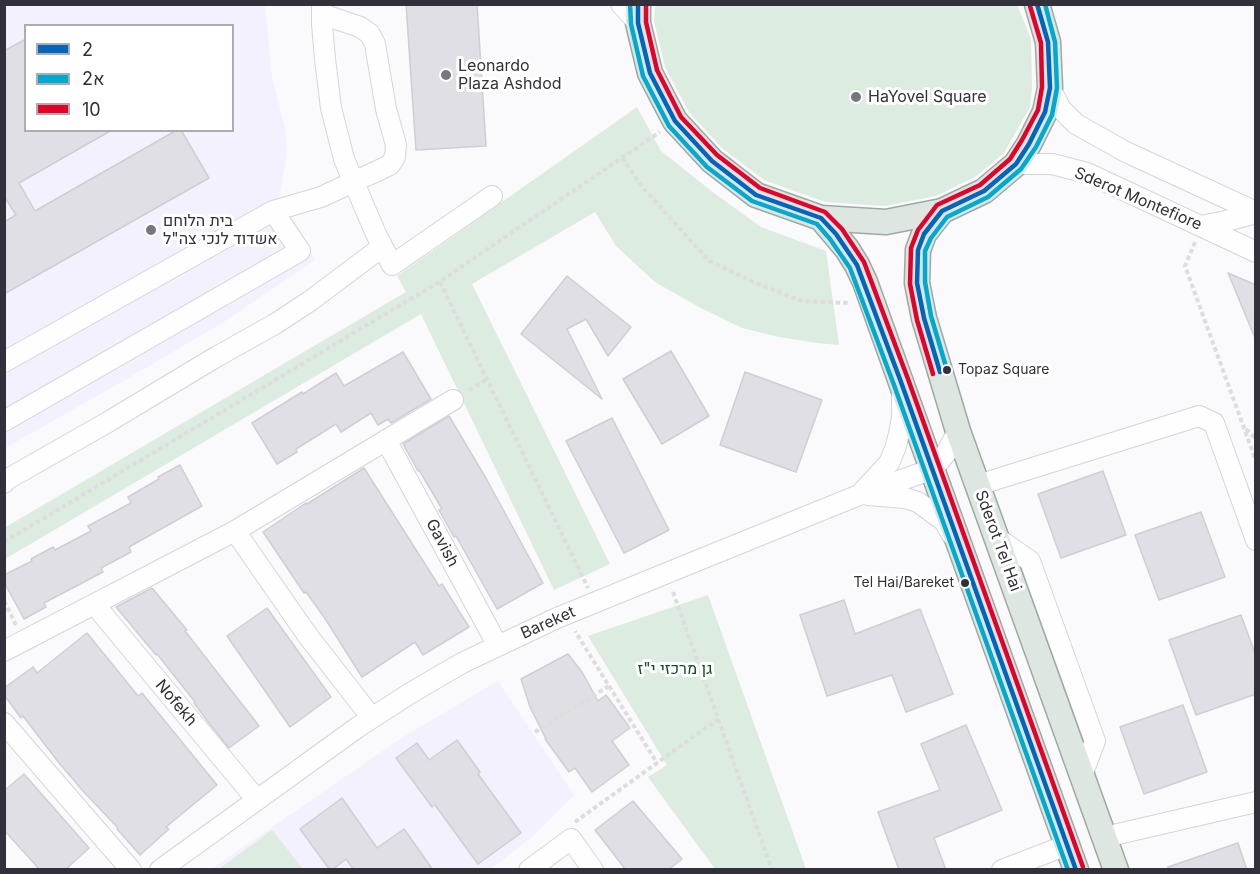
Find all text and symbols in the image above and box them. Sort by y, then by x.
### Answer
legend [24,24,234,132]
text: 2 [82,39,93,60]
place label: Leonardo Plaza Ashdod [458,56,562,94]
text: 2א [82,68,105,89]
marker: Leonardo Plaza Ashdod [439,68,453,82]
place label: HaYovel Square [868,87,987,107]
marker: HaYovel Square [849,90,863,104]
text: 10 [82,99,101,120]
street label: Sderot Montefiore [1071,163,1205,235]
place label: בית הלוחם אשדוד לנכי צה"ל [163,211,278,249]
marker: בית הלוחם אשדוד לנכי צה"ל [144,223,158,237]
place label: Topaz Square [958,362,1049,378]
marker: Topaz Square [941,364,953,376]
street label: Sderot Tel Hai [971,488,1025,594]
street label: Gavish [421,516,463,570]
place label: Tel Hai/Bareket [854,575,954,591]
marker: Tel Hai/Bareket [959,577,971,589]
street label: Bareket [518,603,578,643]
park label: גן מרכזי י"ז [638,659,712,679]
street label: Nofekh [151,676,201,730]

